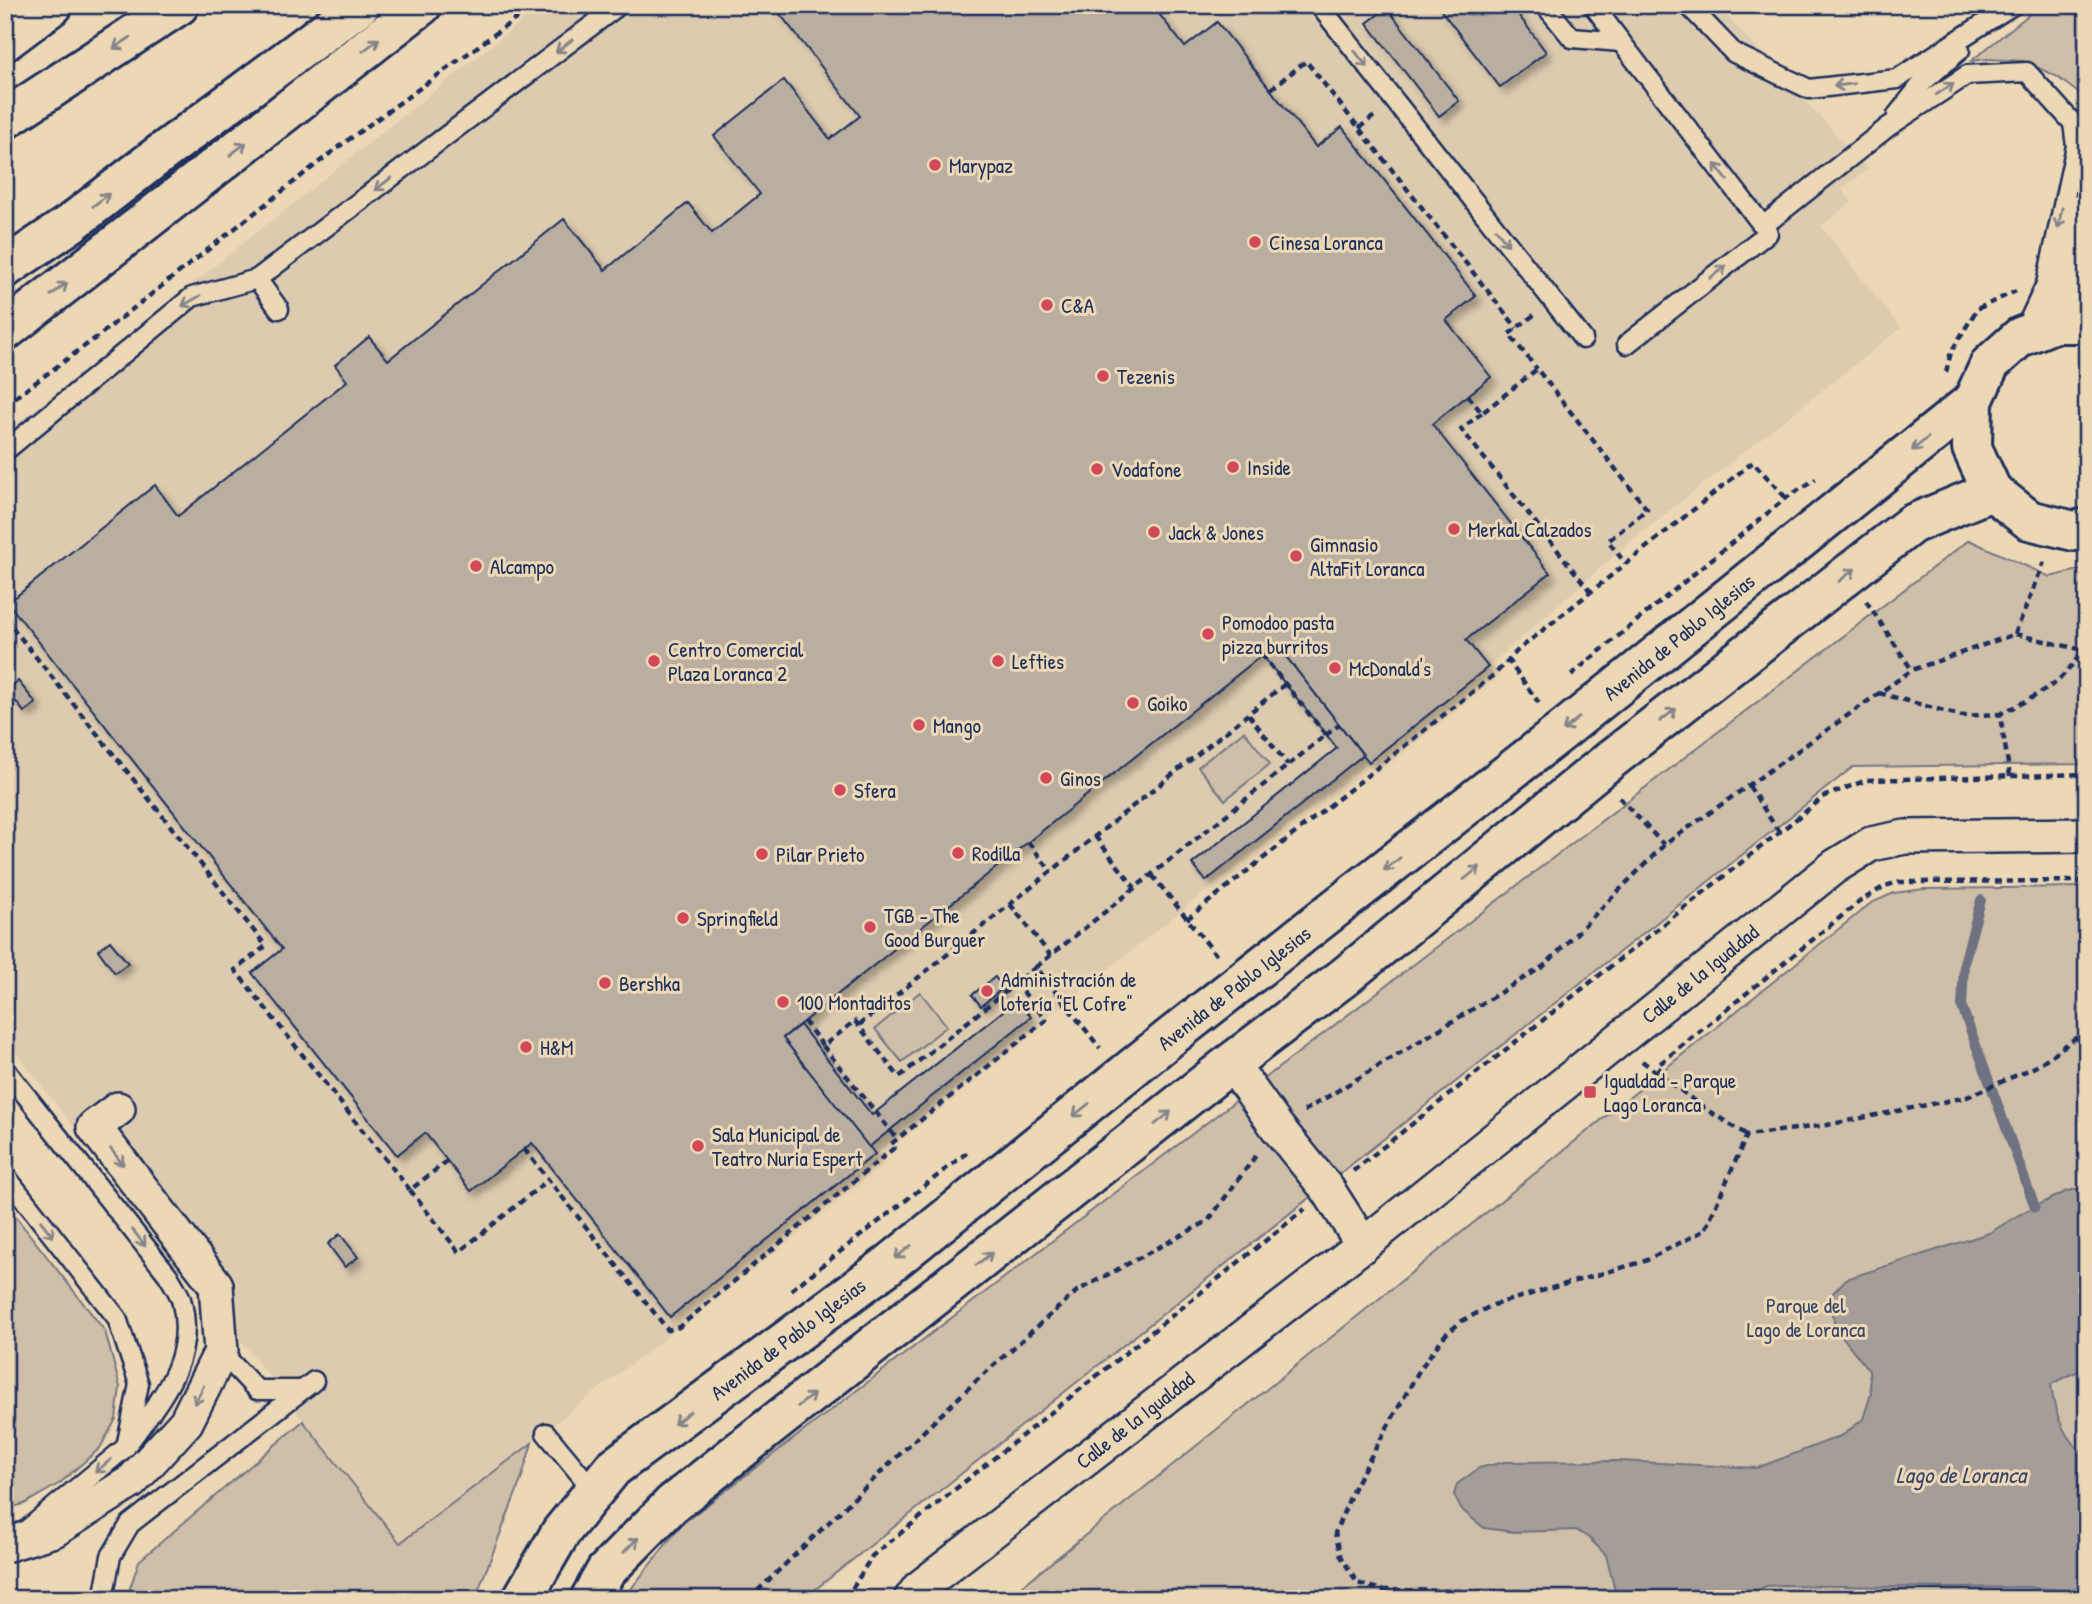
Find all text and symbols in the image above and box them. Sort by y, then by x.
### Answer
one-way arrow [112,36,132,50]
one-way arrow [361,38,380,53]
one-way arrow [556,39,574,54]
one-way arrow [1354,49,1369,67]
one-way arrow [1833,79,1856,92]
one-way arrow [1935,82,1954,96]
one-way arrow [229,141,247,156]
place label: Marypaz [949,151,1013,180]
marker: Marypaz [927,157,943,173]
one-way arrow [1713,163,1728,181]
one-way arrow [374,176,393,191]
one-way arrow [91,193,110,208]
one-way arrow [2053,206,2067,229]
one-way arrow [1495,227,1510,246]
place label: Cinesa Loranca [1269,228,1383,257]
marker: Cinesa Loranca [1247,234,1263,250]
one-way arrow [1708,265,1727,280]
one-way arrow [49,281,68,296]
place label: C&A [1061,291,1094,320]
one-way arrow [182,294,202,308]
marker: C&A [1039,297,1055,313]
place label: Tezenis [1117,362,1175,391]
marker: Tezenis [1095,368,1111,384]
one-way arrow [1912,436,1930,452]
place label: Inside [1247,453,1291,482]
place label: Vodafone [1111,455,1182,484]
marker: Inside [1225,459,1241,475]
marker: Vodafone [1089,461,1105,477]
place label: Merkal Calzados [1468,515,1592,544]
place label: Jack & Jones [1168,518,1264,547]
marker: Merkal Calzados [1446,521,1462,537]
marker: Jack & Jones [1146,524,1162,540]
place label: Gimnasio AltaFit Loranca [1310,530,1424,583]
marker: Gimnasio AltaFit Loranca [1288,548,1304,564]
place label: Alcampo [490,552,554,581]
marker: Alcampo [468,558,484,574]
street label: Avenida de Pablo Iglesias [1597,567,1761,707]
one-way arrow [1838,567,1856,582]
place label: Pomodoo pasta pizza burritos [1222,608,1334,661]
marker: Pomodoo pasta pizza burritos [1200,626,1216,642]
place label: Centro Comercial Plaza Loranca 2 [668,635,804,688]
place label: Lefties [1012,647,1064,676]
marker: Centro Comercial Plaza Loranca 2 [646,653,662,669]
marker: Lefties [990,653,1006,669]
place label: McDonald's [1349,654,1431,683]
marker: McDonald's [1327,660,1343,676]
place label: Goiko [1147,689,1187,718]
marker: Goiko [1125,695,1141,711]
one-way arrow [1659,708,1677,723]
place label: Mango [933,711,981,740]
one-way arrow [1562,716,1580,732]
marker: Mango [911,717,927,733]
place label: Ginos [1060,764,1101,793]
marker: Ginos [1038,770,1054,786]
place label: Sfera [854,776,896,805]
marker: Sfera [832,782,848,798]
place label: Rodilla [972,839,1020,868]
place label: Pilar Prieto [776,840,864,869]
marker: Rodilla [950,845,966,861]
marker: Pilar Prieto [754,846,770,862]
one-way arrow [1383,857,1401,872]
one-way arrow [1462,865,1480,881]
place label: TGB - The Good Burguer [884,901,985,954]
place label: Springfield [697,904,778,933]
marker: Springfield [675,910,691,926]
street label: Calle de la Igualdad [1635,918,1765,1030]
marker: TGB - The Good Burguer [862,919,878,935]
street label: Avenida de Pablo Iglesias [1151,919,1317,1057]
place label: Administración de lotería "El Cofre" [1001,965,1136,1018]
place label: Bershka [619,969,680,998]
marker: Bershka [597,975,613,991]
marker: Administración de lotería "El Cofre" [979,983,995,999]
place label: 100 Montaditos [797,988,911,1017]
marker: 100 Montaditos [775,994,791,1010]
place label: H&M [540,1033,573,1062]
marker: H&M [518,1039,534,1055]
place label: Igualdad - Parque Lago Loranca [1604,1066,1736,1119]
marker: Igualdad - Parque Lago Loranca [1582,1084,1598,1100]
one-way arrow [1072,1102,1090,1117]
one-way arrow [1153,1110,1171,1126]
place label: Sala Municipal de Teatro Nuria Espert [712,1120,863,1173]
marker: Sala Municipal de Teatro Nuria Espert [690,1138,706,1154]
one-way arrow [110,1148,125,1166]
one-way arrow [40,1219,55,1237]
one-way arrow [131,1228,146,1246]
one-way arrow [895,1245,913,1260]
one-way arrow [975,1252,993,1267]
street label: Avenida de Pablo Iglesias [705,1271,871,1407]
park label: Parque del Lago de Loranca [1747,1291,1865,1344]
street label: Calle de la Igualdad [1070,1365,1200,1475]
one-way arrow [192,1384,206,1405]
one-way arrow [796,1392,814,1407]
one-way arrow [673,1410,691,1425]
one-way arrow [94,1457,112,1473]
water label: Lago de Loranca [1896,1459,2028,1491]
one-way arrow [622,1537,639,1554]

